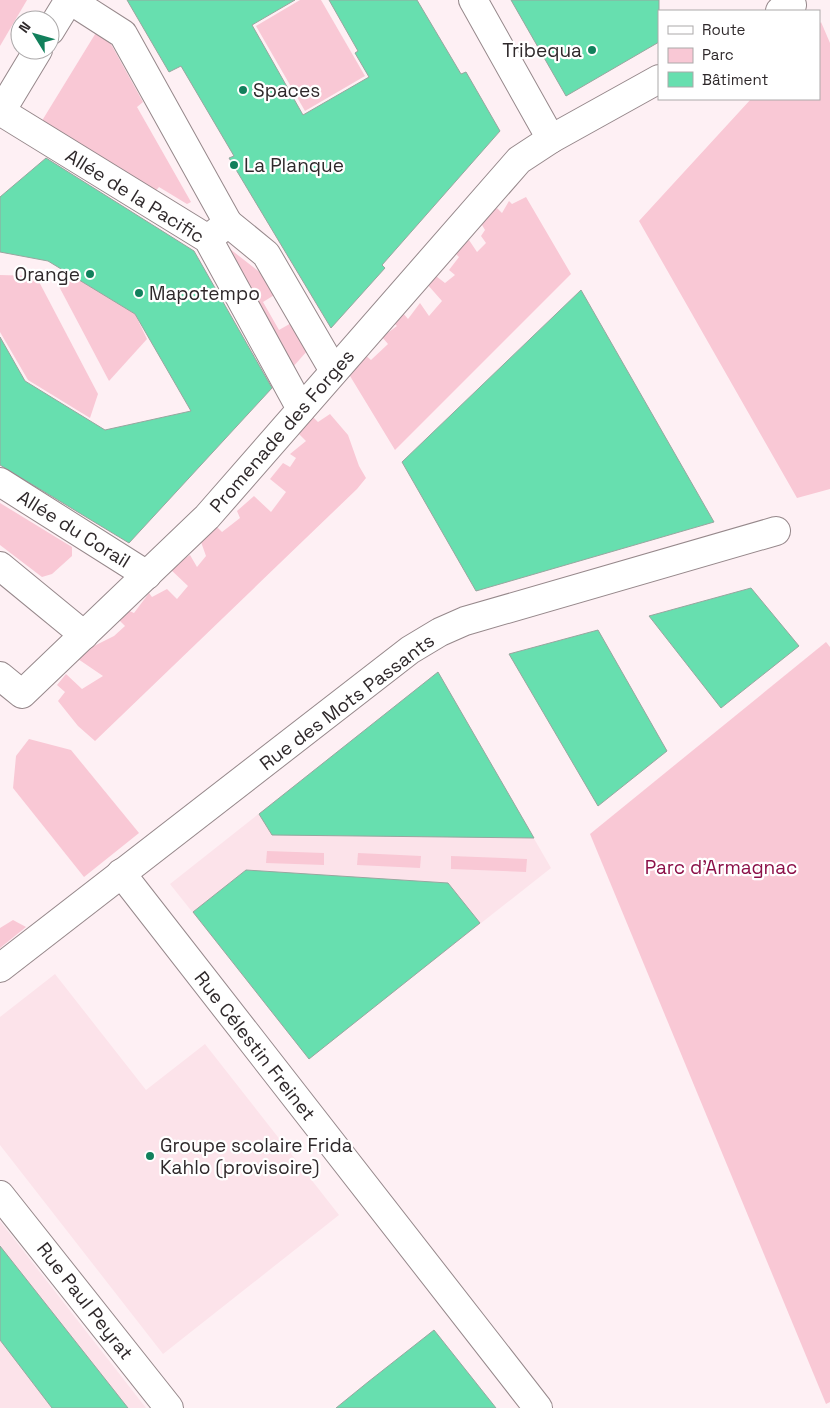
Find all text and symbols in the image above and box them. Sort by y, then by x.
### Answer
north arrow [10,10,60,60]
legend [658,10,820,100]
text: N [15,18,35,36]
text: Route [702,20,746,39]
place label: Tribequa [502,38,582,63]
marker: Tribequa [586,44,598,56]
text: Parc [702,45,734,64]
text: Bâtiment [702,70,768,89]
place label: Spaces [253,78,320,103]
marker: Spaces [237,84,249,96]
street label: Allée de la Pacific [61,143,209,249]
place label: La Planque [244,153,344,178]
marker: La Planque [228,159,240,171]
place label: Orange [14,262,80,287]
marker: Orange [84,268,96,280]
place label: Mapotempo [149,281,260,306]
marker: Mapotempo [133,287,145,299]
street label: Promenade des Forges [204,344,360,518]
street label: Allée du Corail [13,484,135,574]
street label: Rue des Mots Passants [255,628,439,776]
park label: Parc d'Armagnac [645,855,797,880]
street label: Rue Célestin Freinet [189,966,321,1126]
place label: Groupe scolaire Frida Kahlo (provisoire) [160,1133,353,1180]
marker: Groupe scolaire Frida Kahlo (provisoire) [144,1150,156,1162]
street label: Rue Paul Peyrat [31,1237,139,1365]

